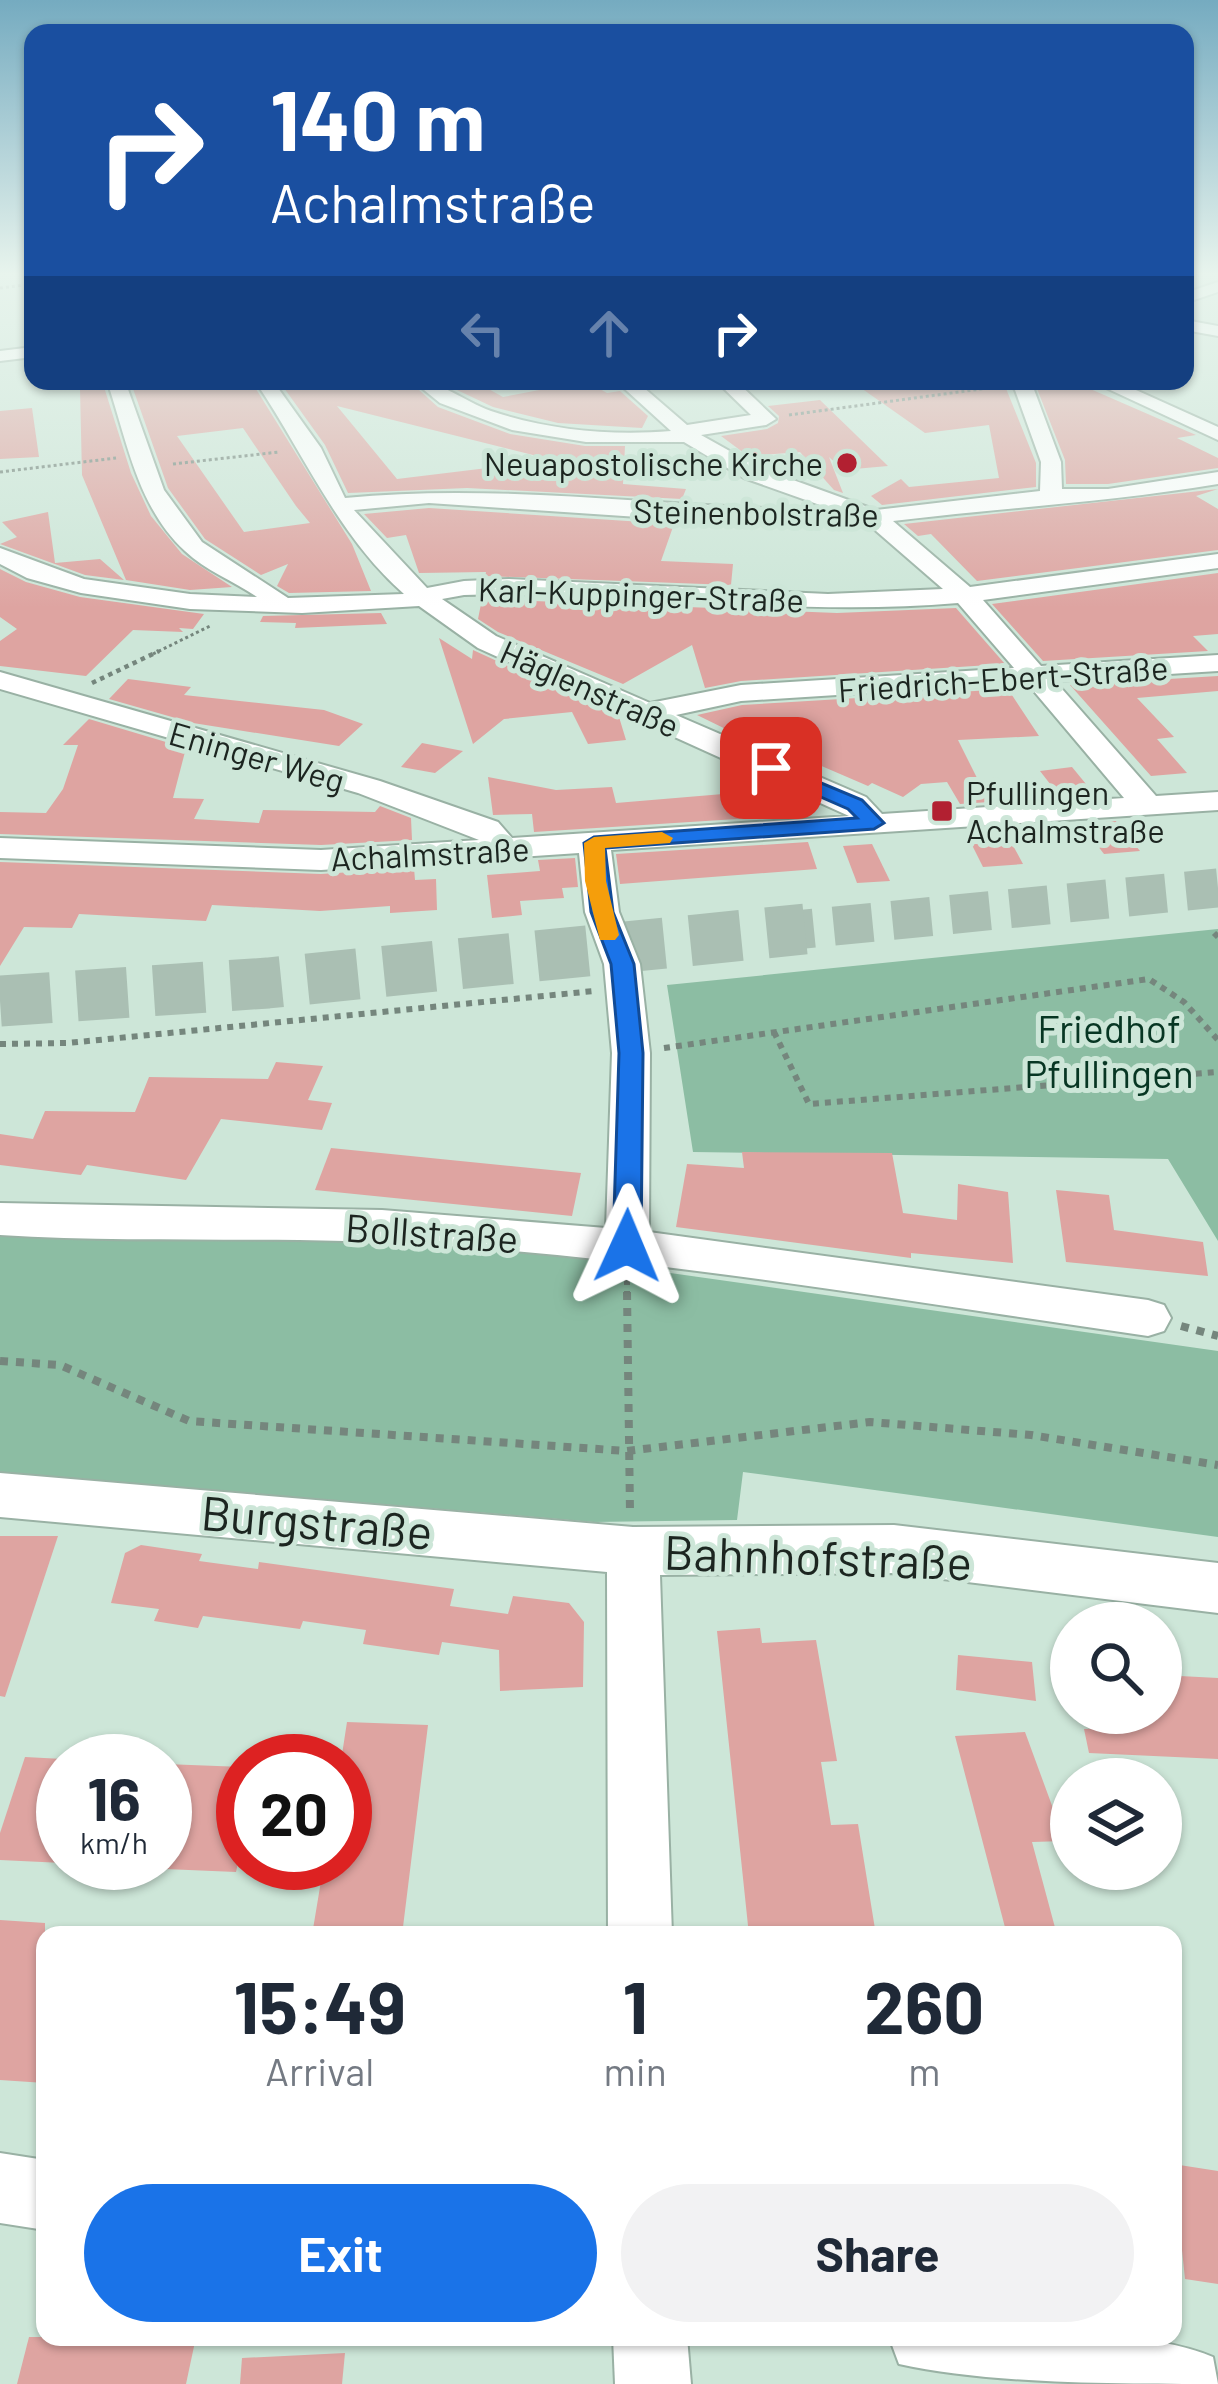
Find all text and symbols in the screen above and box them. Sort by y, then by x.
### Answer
text: 140 m [270,67,485,168]
icon: right [72,72,228,228]
text: Achalmstraße [270,169,596,234]
icon: left [450,300,516,366]
icon: ahead [576,300,642,366]
icon: right [702,300,768,366]
place label: Neuapostolische Kirche [484,443,823,483]
marker: Neuapostolische Kirche [834,450,860,476]
street label: Steinenbolstraße [633,490,879,534]
street label: Karl-Kuppinger-Straße [477,568,805,620]
street label: Häglenstraße [494,631,686,745]
street label: Friedrich-Ebert-Straße [837,647,1169,709]
street label: Eninger Weg [165,712,349,800]
pin [720,717,822,819]
icon: arrive [738,735,804,801]
place label: Pfullingen Achalmstraße [966,772,1165,850]
marker: Pfullingen Achalmstraße [929,798,955,824]
street label: Achalmstraße [330,828,530,878]
park label: Friedhof Pfullingen [1024,1004,1194,1096]
position arrow [564,1183,690,1309]
street label: Bollstraße [344,1203,520,1261]
street label: Burgstraße [199,1482,435,1560]
street label: Bahnhofstraße [663,1522,973,1590]
map controls [1050,1602,1182,1890]
button: search [1050,1602,1182,1734]
speed limit sign: 20 [216,1734,372,1890]
button: layers [1050,1758,1182,1890]
text: 16 [87,1761,141,1833]
text: km/h [80,1824,148,1860]
text: 15:49 [234,1962,406,2048]
text: 1 [622,1962,648,2048]
text: 260 [864,1962,984,2048]
text: Arrival [265,2047,374,2094]
text: min [604,2047,667,2094]
text: m [908,2047,941,2094]
button: Exit [84,2184,597,2322]
button: Share [621,2184,1134,2322]

